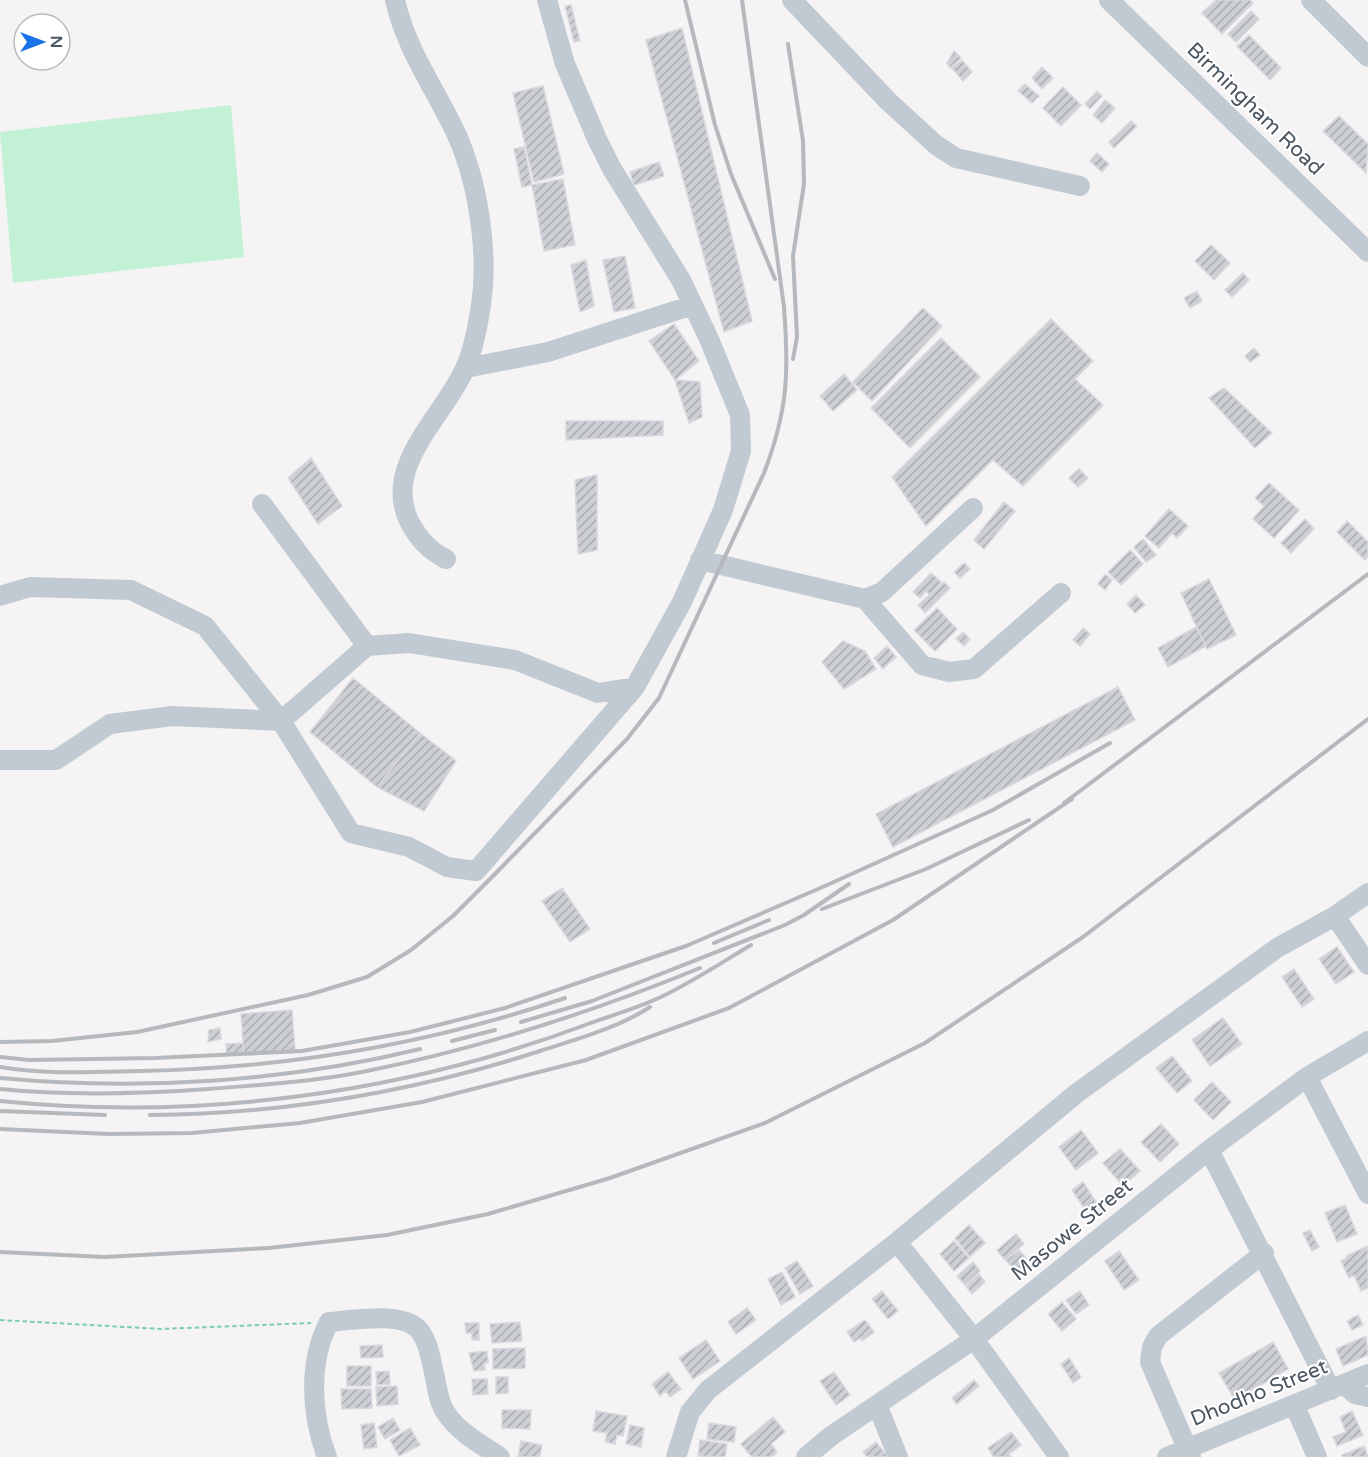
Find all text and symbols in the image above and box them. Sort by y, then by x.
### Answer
north arrow [12,12,72,72]
text: N [46,36,66,48]
street label: Birmingham Road [1181,37,1329,181]
street label: Masowe Street [1006,1174,1138,1286]
street label: Dhodho Street [1187,1354,1331,1432]

